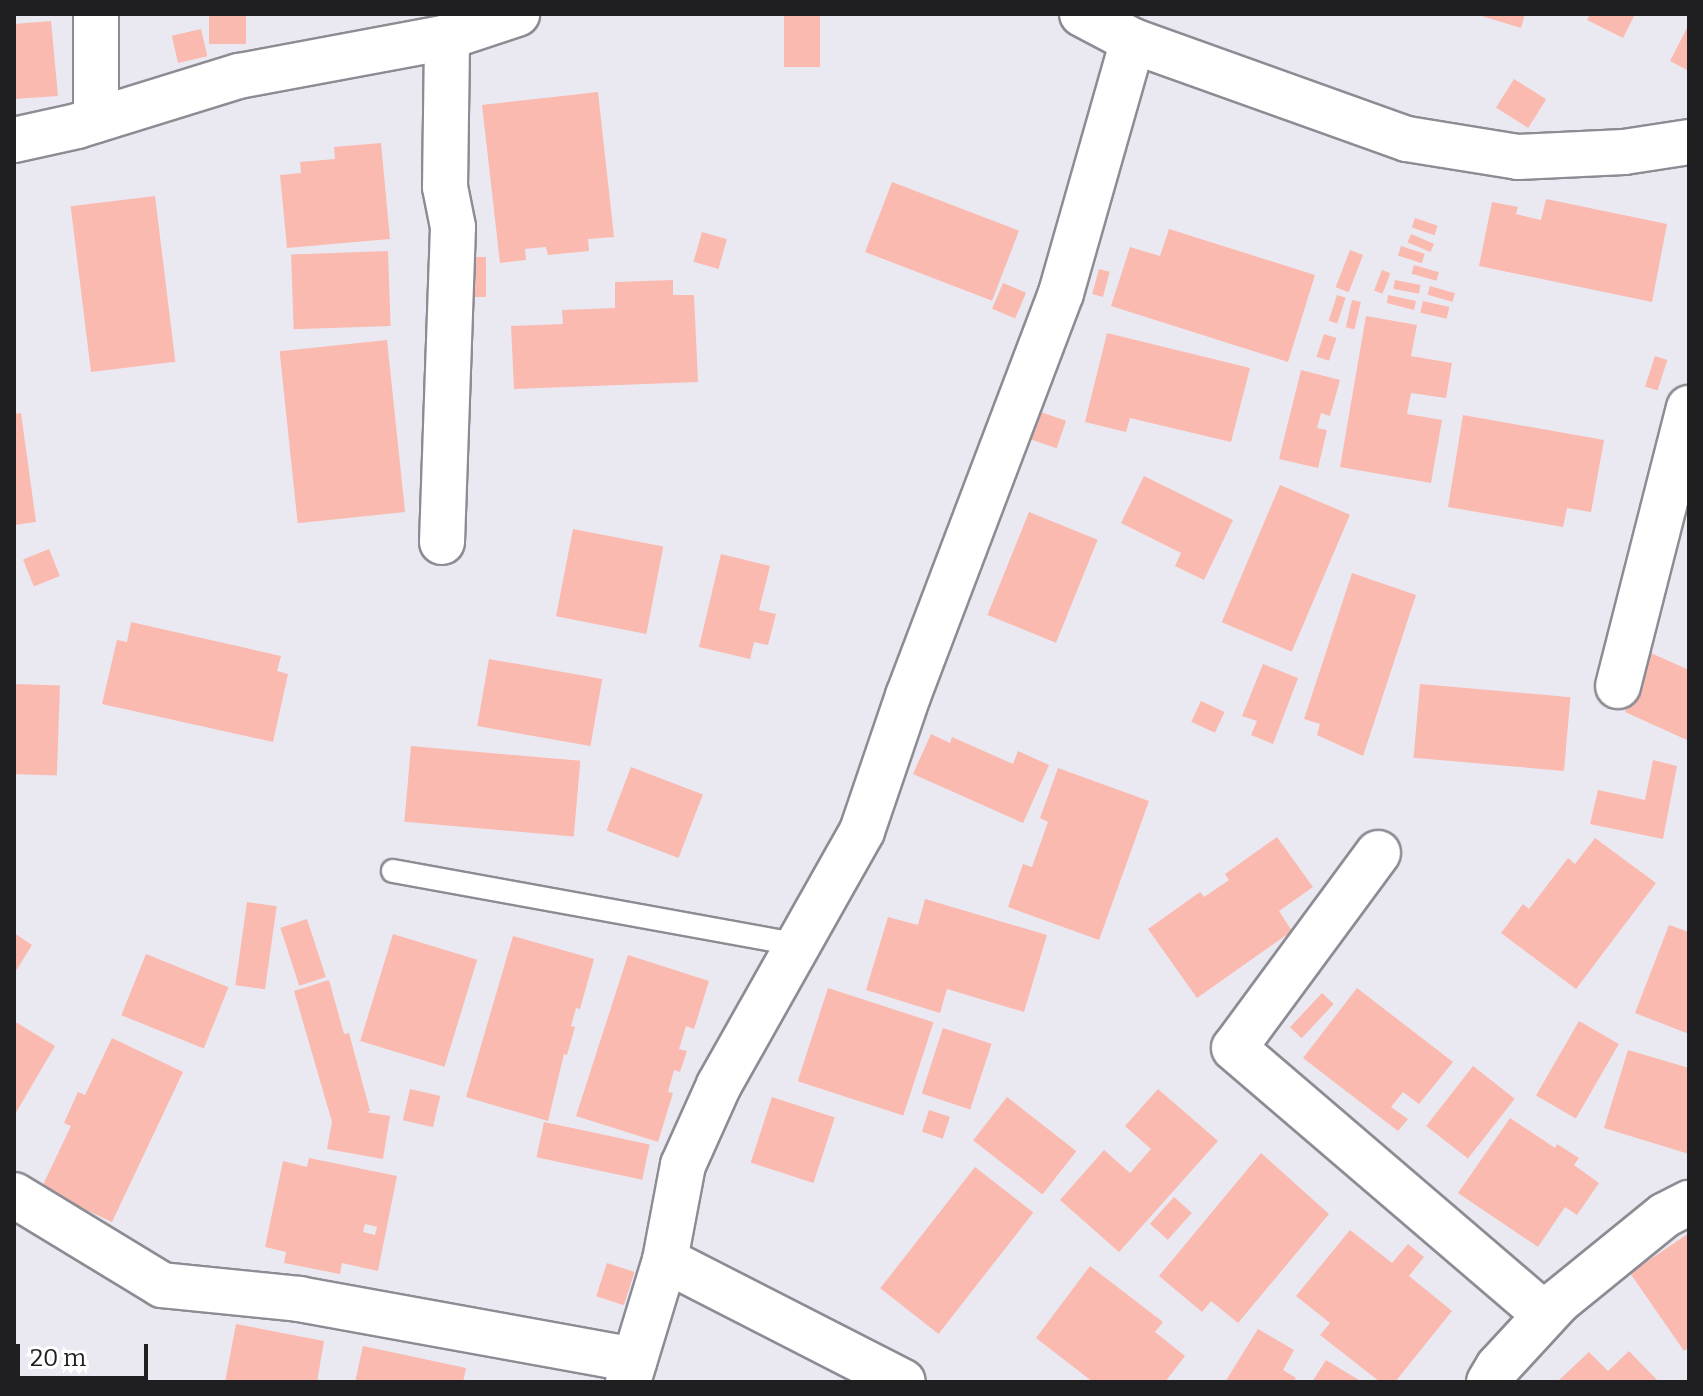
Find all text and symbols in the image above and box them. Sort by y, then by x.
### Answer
scale bar [20,1328,152,1378]
text: 20 m [30,1344,86,1372]

